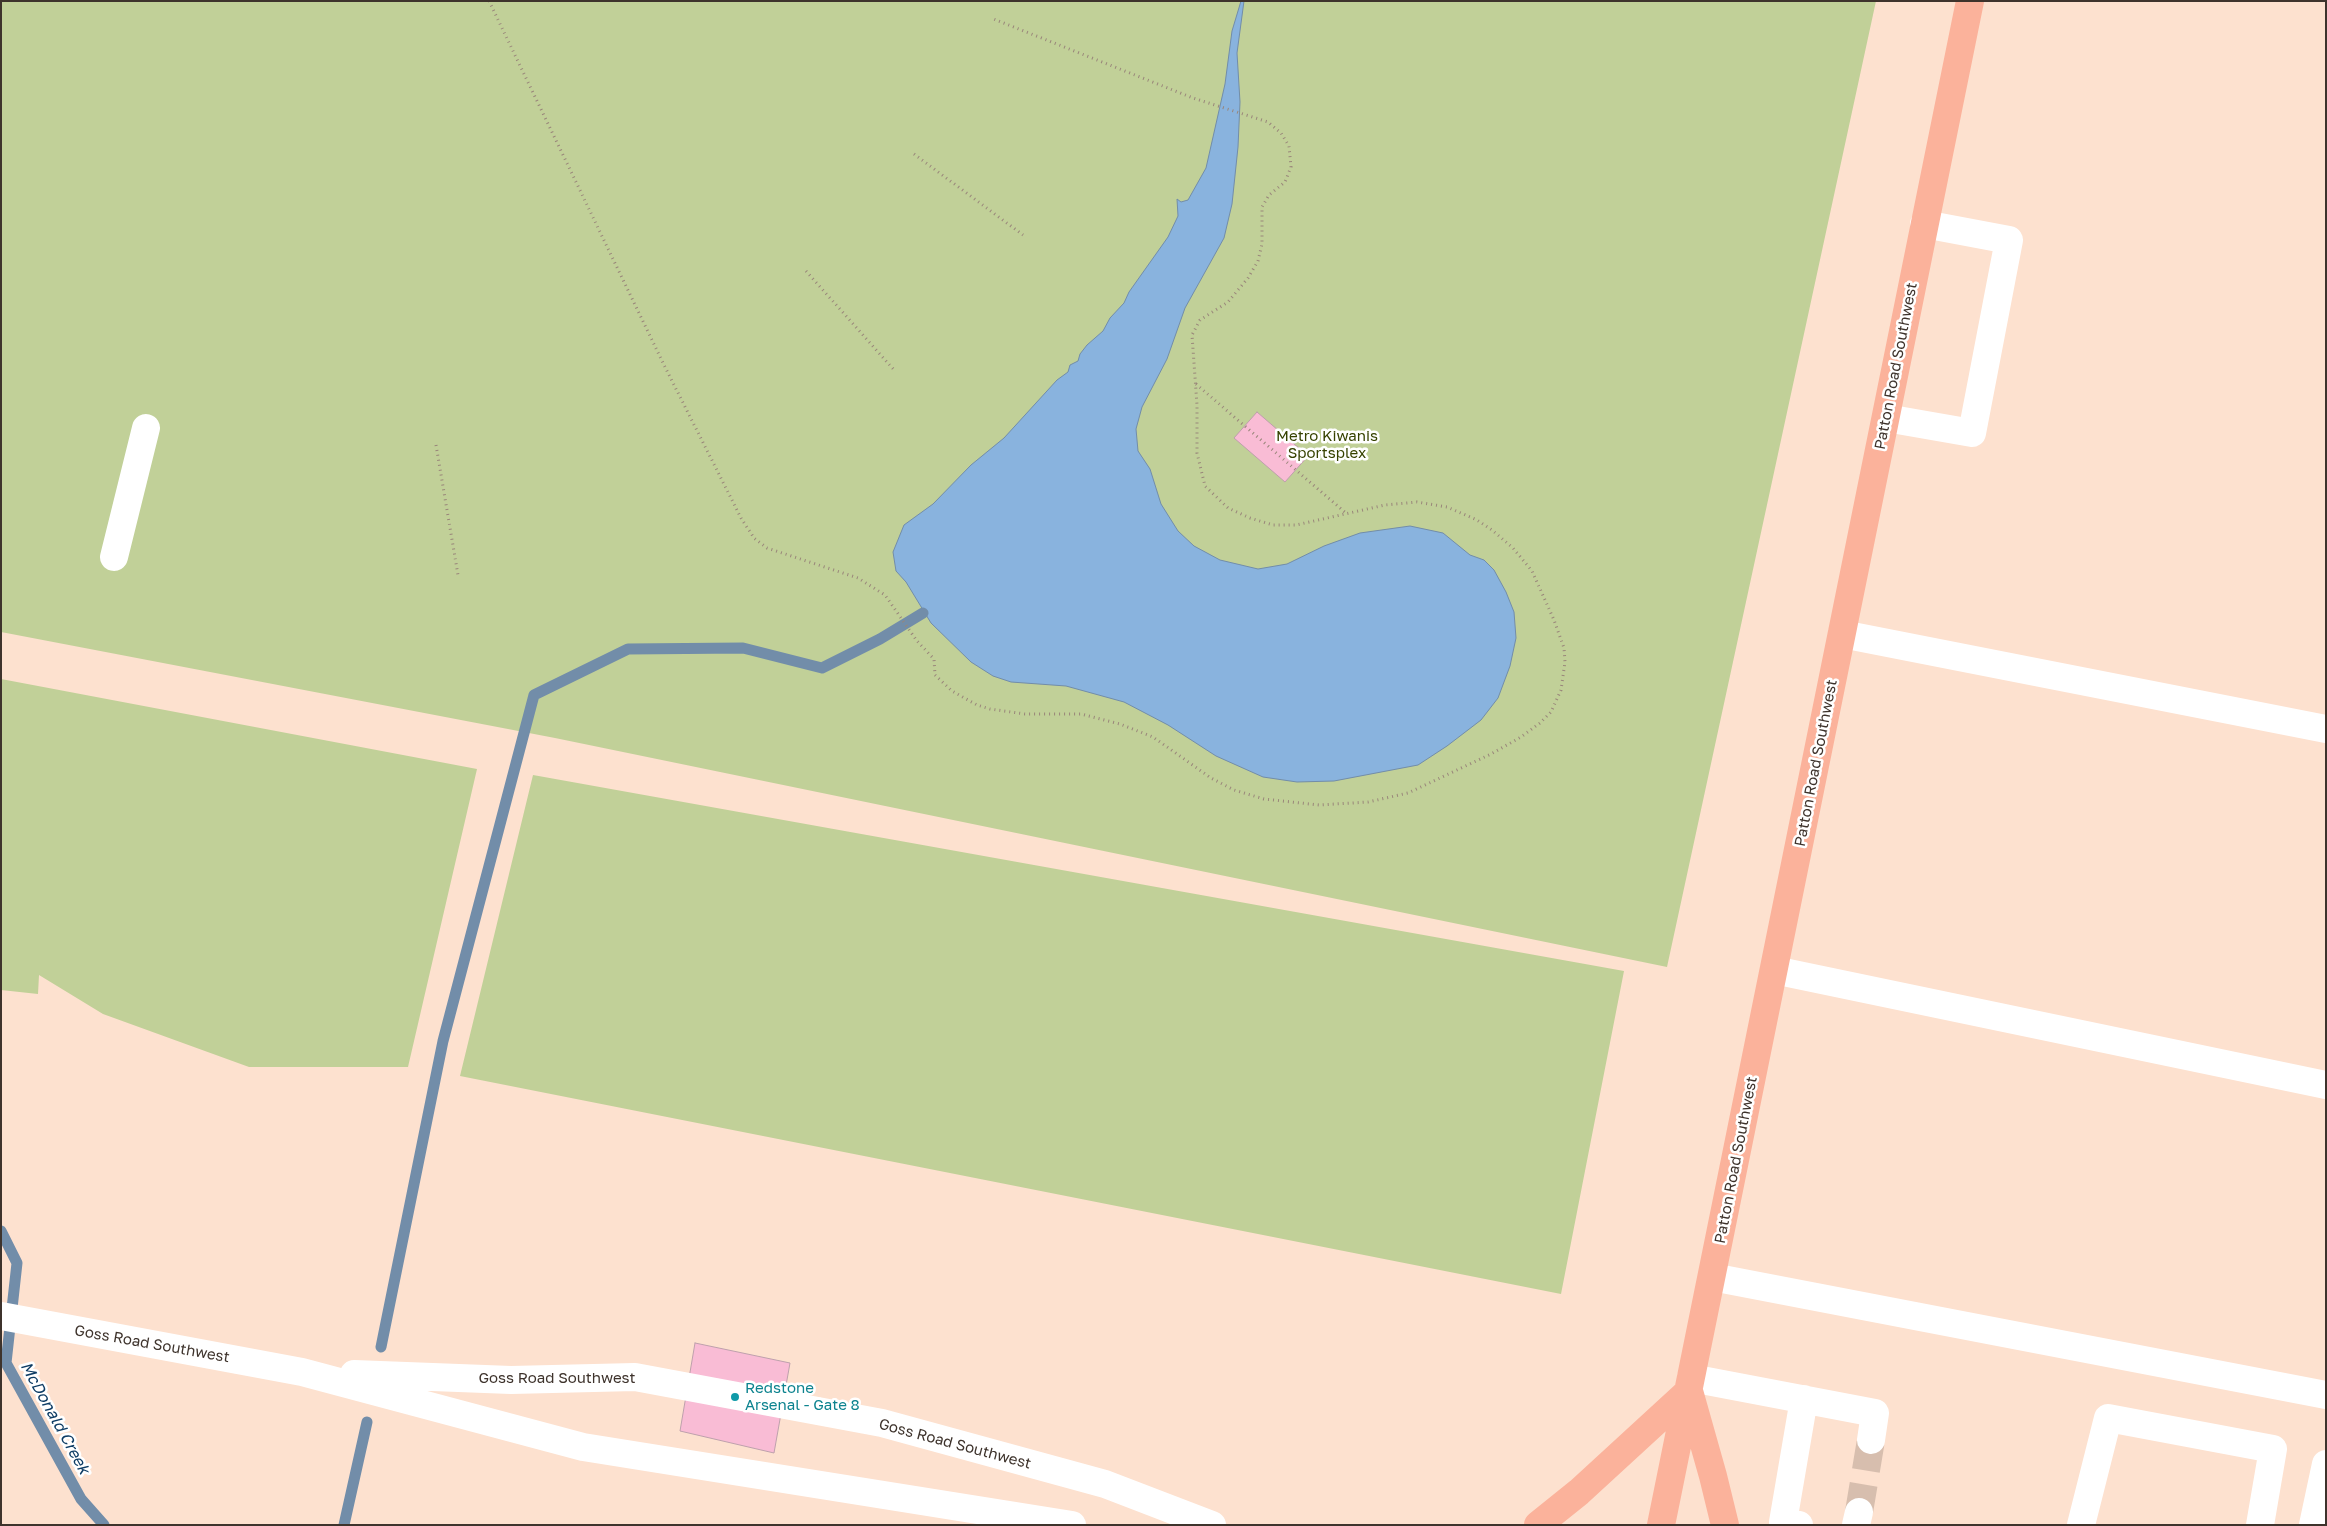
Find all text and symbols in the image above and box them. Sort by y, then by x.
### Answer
street label: Patton Road Southwest [1871,281,1921,451]
park label: Metro Kiwanis Sportsplex [1276,427,1378,462]
street label: Patton Road Southwest [1791,678,1841,848]
street label: Patton Road Southwest [1711,1075,1761,1245]
street label: Goss Road Southwest [73,1321,231,1367]
water label: McDonald Creek [16,1358,94,1478]
street label: Goss Road Southwest [478,1369,636,1387]
place label: Redstone Arsenal - Gate 8 [745,1379,860,1414]
marker: Redstone Arsenal - Gate 8 [729,1391,741,1403]
street label: Goss Road Southwest [877,1415,1033,1473]

